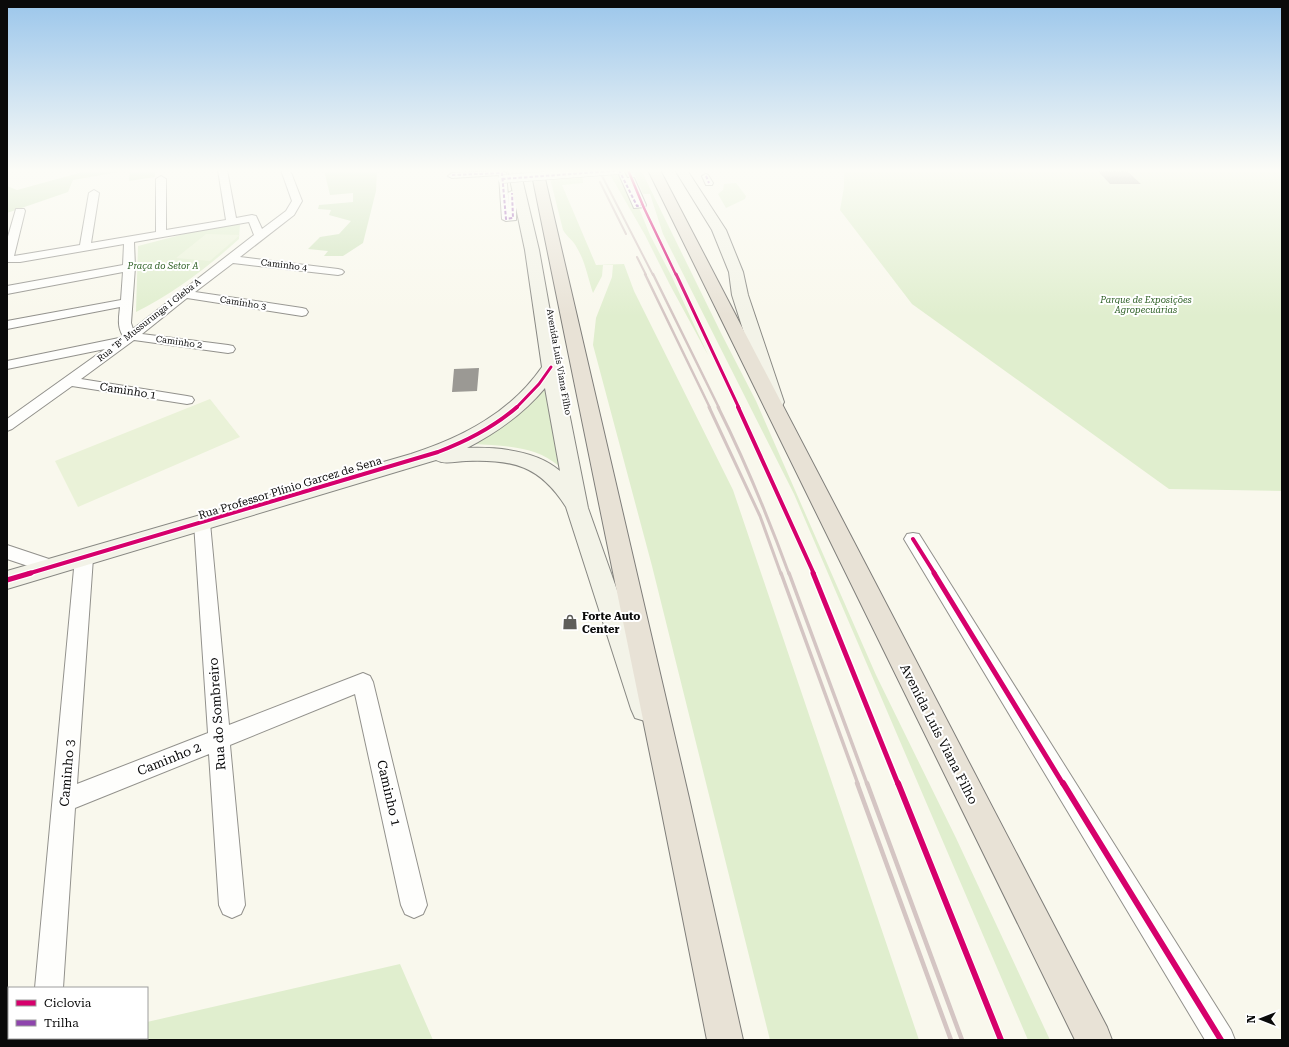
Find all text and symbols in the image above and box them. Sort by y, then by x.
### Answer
street label: Caminho 4 [260,257,308,273]
park label: Praça do Setor A [127,261,198,271]
street label: Rua "B" Mussurunga I Gleba A [95,276,203,364]
street label: Caminho 3 [219,294,267,312]
park label: Parque de Exposições Agropecuárias [1099,295,1192,315]
street label: Avenida Luís Viana Filho [545,308,573,416]
street label: Caminho 2 [155,334,203,350]
street label: Caminho 1 [99,380,157,402]
street label: Rua Professor Plínio Garcez de Sena [197,454,383,522]
place label: Forte Auto Center [582,610,640,636]
shop icon: Forte Auto Center [561,613,579,631]
street label: Rua do Sombreiro [206,657,228,771]
street label: Avenida Luís Viana Filho [897,661,981,807]
street label: Caminho 3 [57,739,77,807]
street label: Caminho 2 [135,739,203,779]
street label: Caminho 1 [374,758,404,828]
legend [8,987,148,1039]
text: Ciclovia [44,996,92,1010]
north arrow [1241,999,1281,1039]
text: N [1245,1014,1258,1023]
text: Trilha [44,1016,79,1030]

